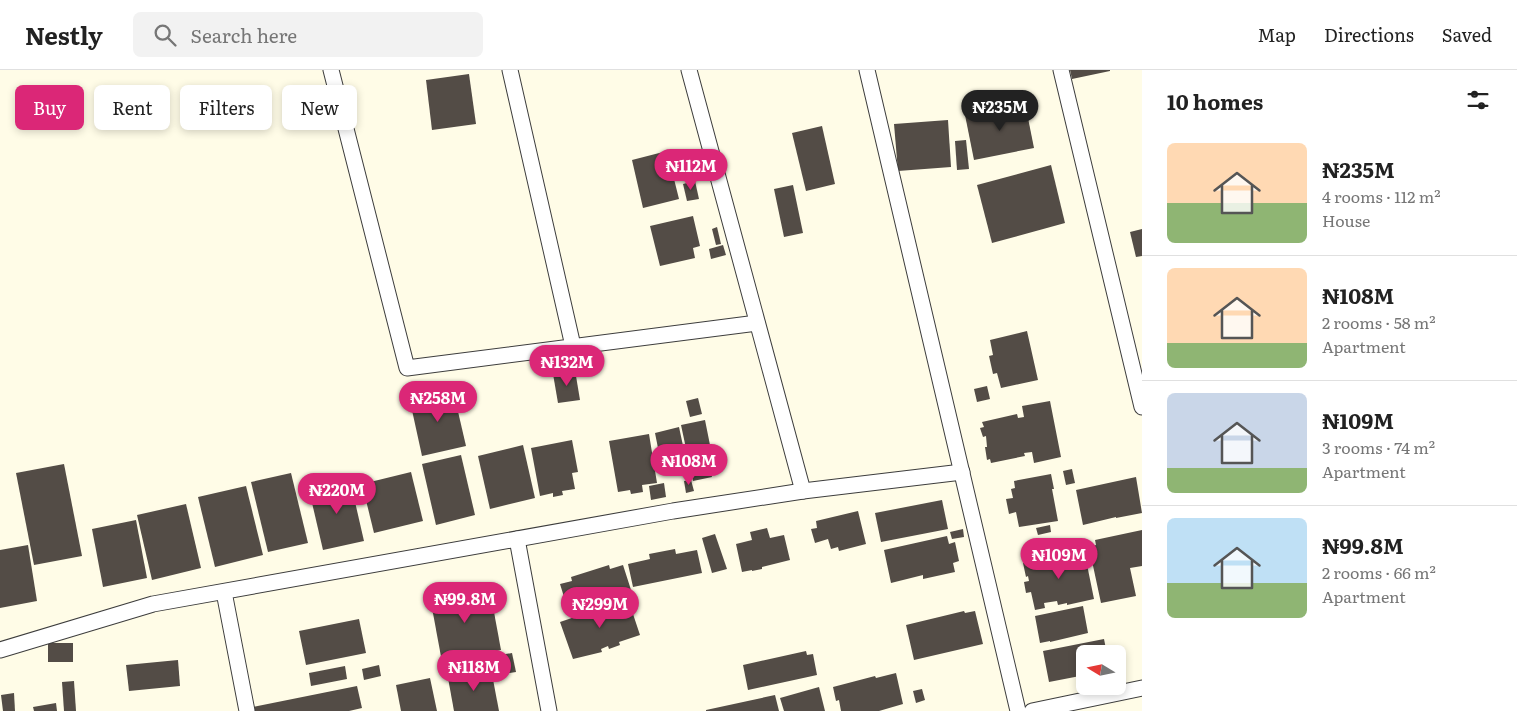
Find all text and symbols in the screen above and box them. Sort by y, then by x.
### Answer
search box [133,12,483,57]
text: Nestly [25,17,103,52]
icon: search [151,21,179,49]
text: Search here [191,21,297,49]
text: Map [1258,21,1296,48]
text: Directions [1324,21,1414,48]
text: Saved [1442,21,1492,48]
chip: Buy [15,85,84,130]
chip: Rent [94,85,170,130]
chip: Filters [180,85,272,130]
chip: New [282,85,357,130]
text: 10 homes [1167,85,1263,116]
icon: filters [1464,86,1492,114]
pin: ₦235M [965,90,1035,132]
text: ₦235M [972,94,1028,118]
pin: ₦112M [656,148,726,191]
text: ₦112M [665,153,717,177]
text: ₦235M [1322,153,1395,184]
icon: home [1207,163,1267,223]
text: 4 rooms · 112 m² [1322,184,1441,208]
text: House [1322,208,1370,232]
text: ₦108M [1322,279,1394,310]
icon: home [1207,288,1267,348]
text: 2 rooms · 58 m² [1322,310,1436,334]
text: Apartment [1322,334,1406,358]
pin: ₦132M [532,344,602,387]
text: ₦132M [540,349,594,373]
pin: ₦258M [403,380,473,423]
text: ₦258M [410,385,466,409]
text: ₦109M [1322,404,1394,435]
icon: home [1207,413,1267,473]
text: 3 rooms · 74 m² [1322,435,1435,459]
pin: ₦108M [654,444,724,486]
text: ₦108M [661,448,717,472]
text: Apartment [1322,459,1406,483]
pin: ₦220M [302,472,372,515]
text: ₦220M [309,477,365,501]
text: ₦99.8M [1322,529,1404,560]
pin: ₦109M [1024,538,1094,580]
icon: home [1207,538,1267,598]
text: ₦109M [1032,542,1086,566]
text: 2 rooms · 66 m² [1322,560,1436,584]
pin: ₦99.8M [424,582,506,624]
text: Apartment [1322,584,1406,608]
text: ₦99.8M [434,586,496,610]
pin: ₦299M [565,586,635,629]
text: ₦299M [572,591,628,615]
north arrow [1076,645,1126,695]
map controls [1076,645,1126,695]
pin: ₦118M [439,650,509,692]
text: ₦118M [448,654,500,678]

